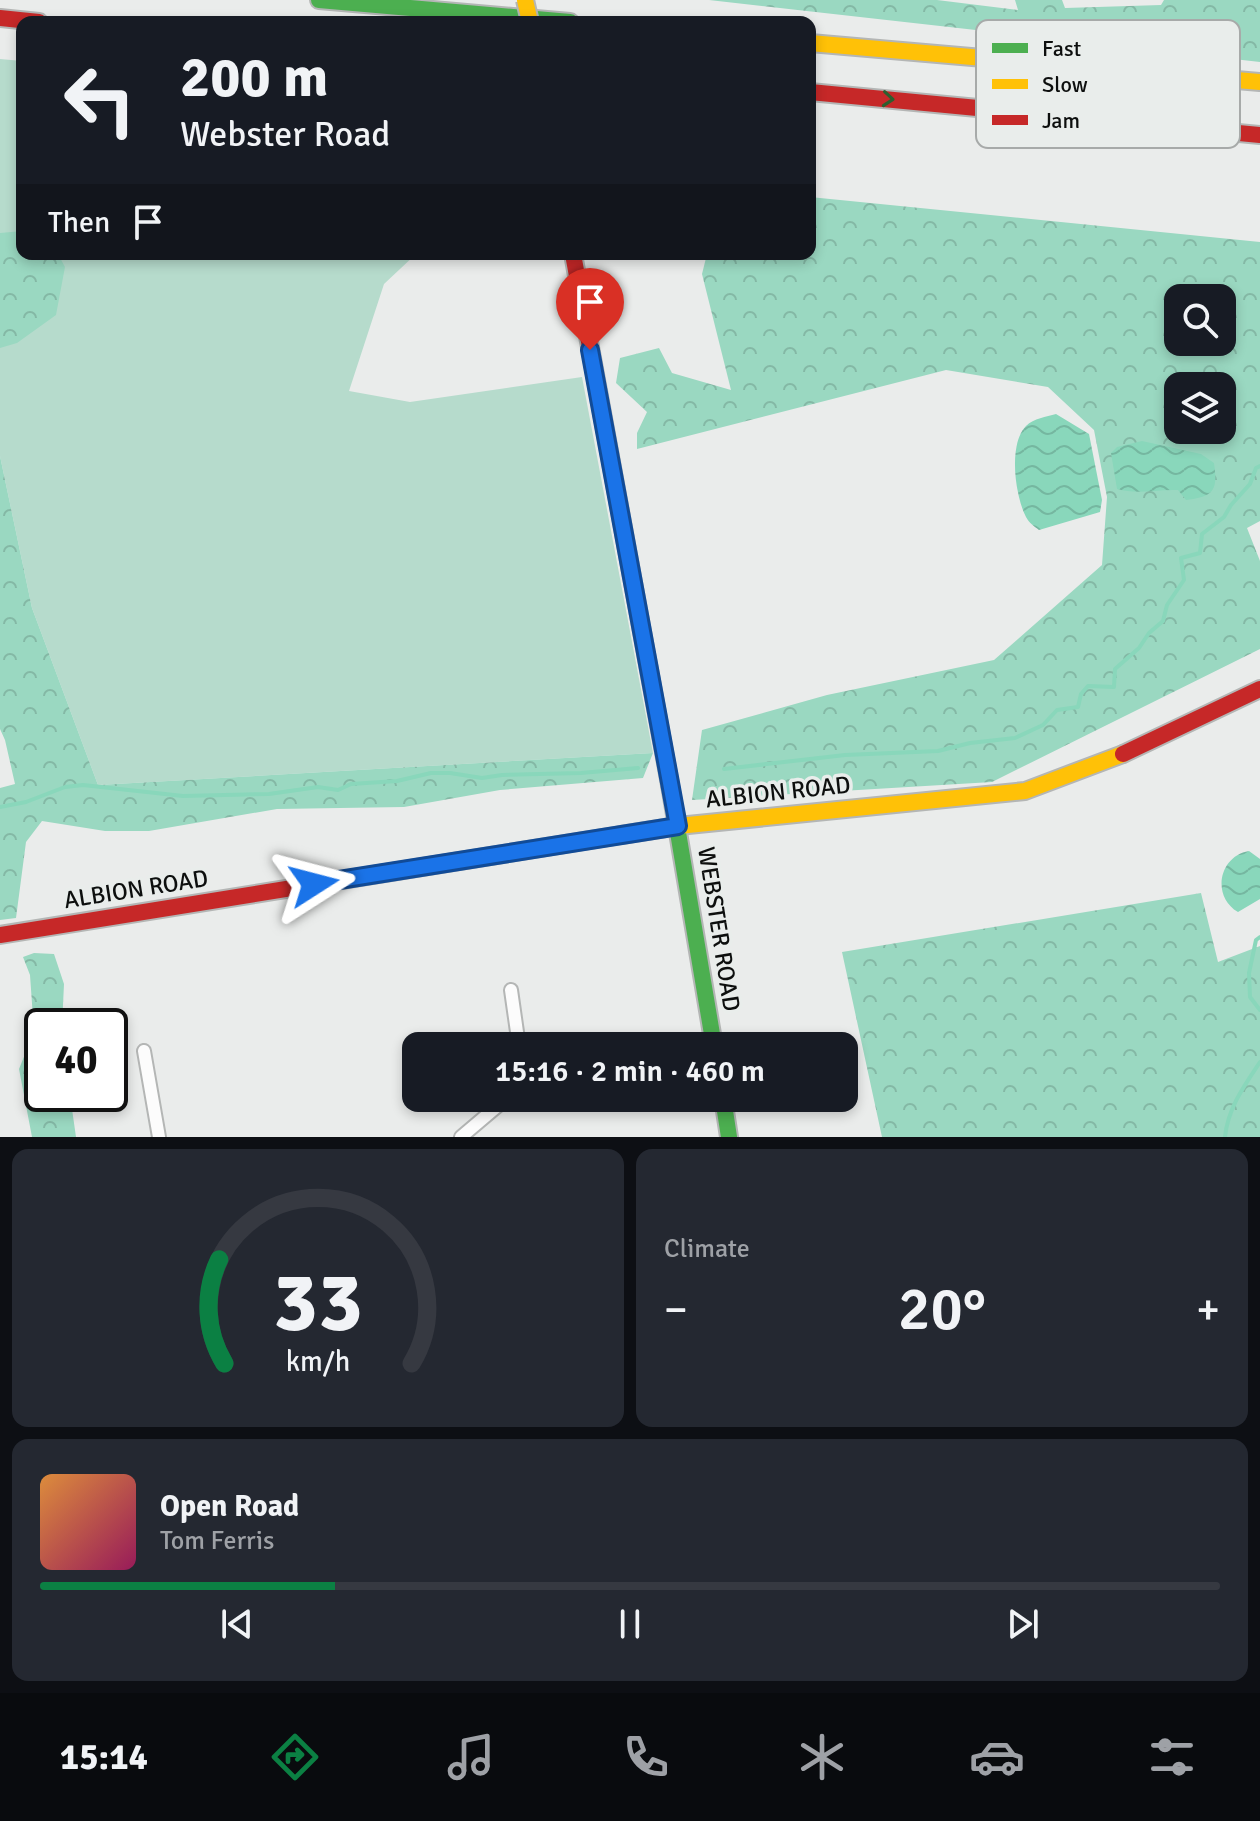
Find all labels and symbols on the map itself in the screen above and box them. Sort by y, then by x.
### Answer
legend [976,20,1240,148]
text: Fast [1042,35,1082,62]
text: Slow [1042,71,1088,98]
one-way arrow [882,90,895,107]
text: Jam [1042,107,1080,134]
pin [556,268,624,350]
street label: ALBION ROAD [704,769,852,815]
position arrow [272,842,356,926]
street label: WEBSTER ROAD [691,845,747,1013]
street label: ALBION ROAD [62,863,210,915]
speed limit sign: 40 [24,1008,128,1112]

